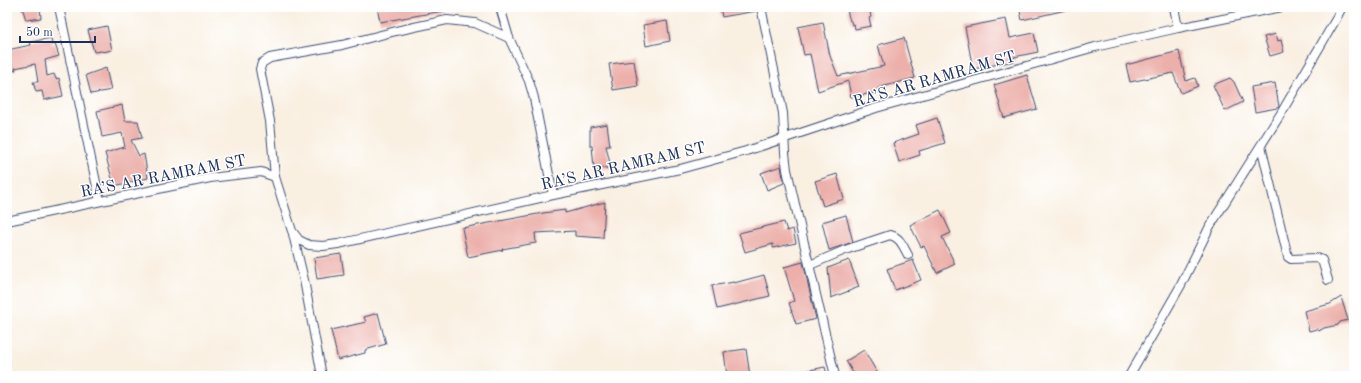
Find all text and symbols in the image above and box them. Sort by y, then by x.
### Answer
scale bar [20,18,95,44]
text: 50 m [26,26,53,39]
street label: RA’S AR RAMRAM ST [851,49,1018,111]
street label: RA’S AR RAMRAM ST [540,140,707,194]
street label: RA’S AR RAMRAM ST [79,153,248,201]

